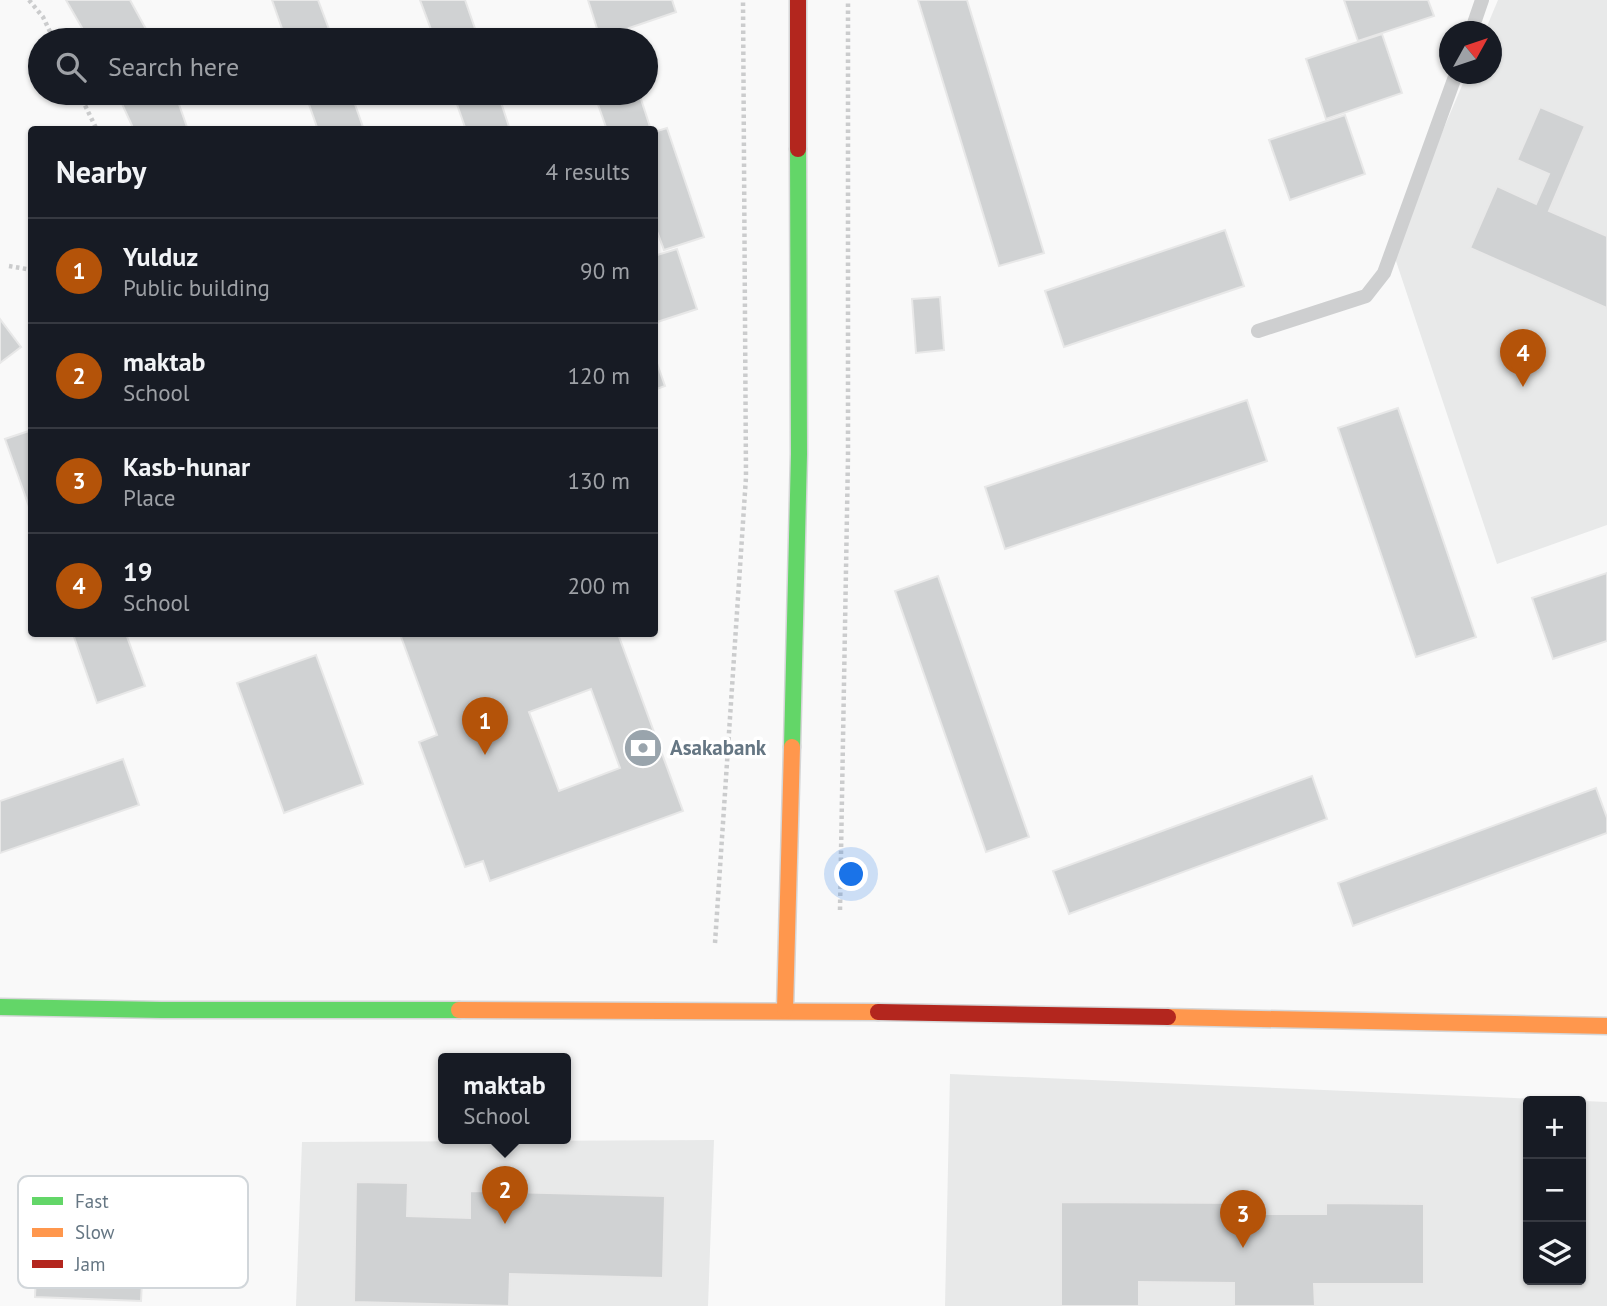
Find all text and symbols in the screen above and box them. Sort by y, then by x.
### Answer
north arrow [1439,21,1502,84]
search box [28,28,658,105]
icon: search [52,48,90,86]
text: Search here [108,50,239,83]
text: Nearby [56,152,146,191]
text: 4 results [546,157,630,186]
text: Yulduz [123,240,198,273]
text: 1 [72,256,86,285]
text: 90 m [580,256,630,285]
text: Public building [123,273,270,302]
pin: 4 [1500,329,1546,387]
text: maktab [123,345,206,378]
text: 2 [72,361,86,390]
text: 120 m [568,361,630,390]
text: School [123,378,190,407]
text: Kasb-hunar [123,450,250,483]
text: 3 [72,466,86,495]
text: 130 m [568,466,630,495]
text: Place [123,483,176,512]
text: 19 [123,555,152,588]
text: 4 [72,571,86,600]
text: 200 m [568,571,630,600]
text: School [123,588,190,617]
pin: 1 [462,697,508,755]
bank icon: Asakabank [622,727,664,769]
place label: Asakabank [670,734,767,761]
your location [834,857,868,891]
popup [438,1053,571,1144]
text: maktab [463,1068,546,1101]
map controls [1523,1096,1586,1285]
button: + [1523,1096,1586,1159]
text: School [463,1101,530,1130]
button: − [1523,1159,1586,1222]
pin: 2 [482,1166,528,1224]
legend [18,1176,248,1288]
text: Fast [75,1189,109,1213]
pin: 3 [1220,1190,1266,1248]
text: Slow [75,1220,115,1244]
button: layers [1523,1222,1586,1285]
text: Jam [74,1252,105,1276]

